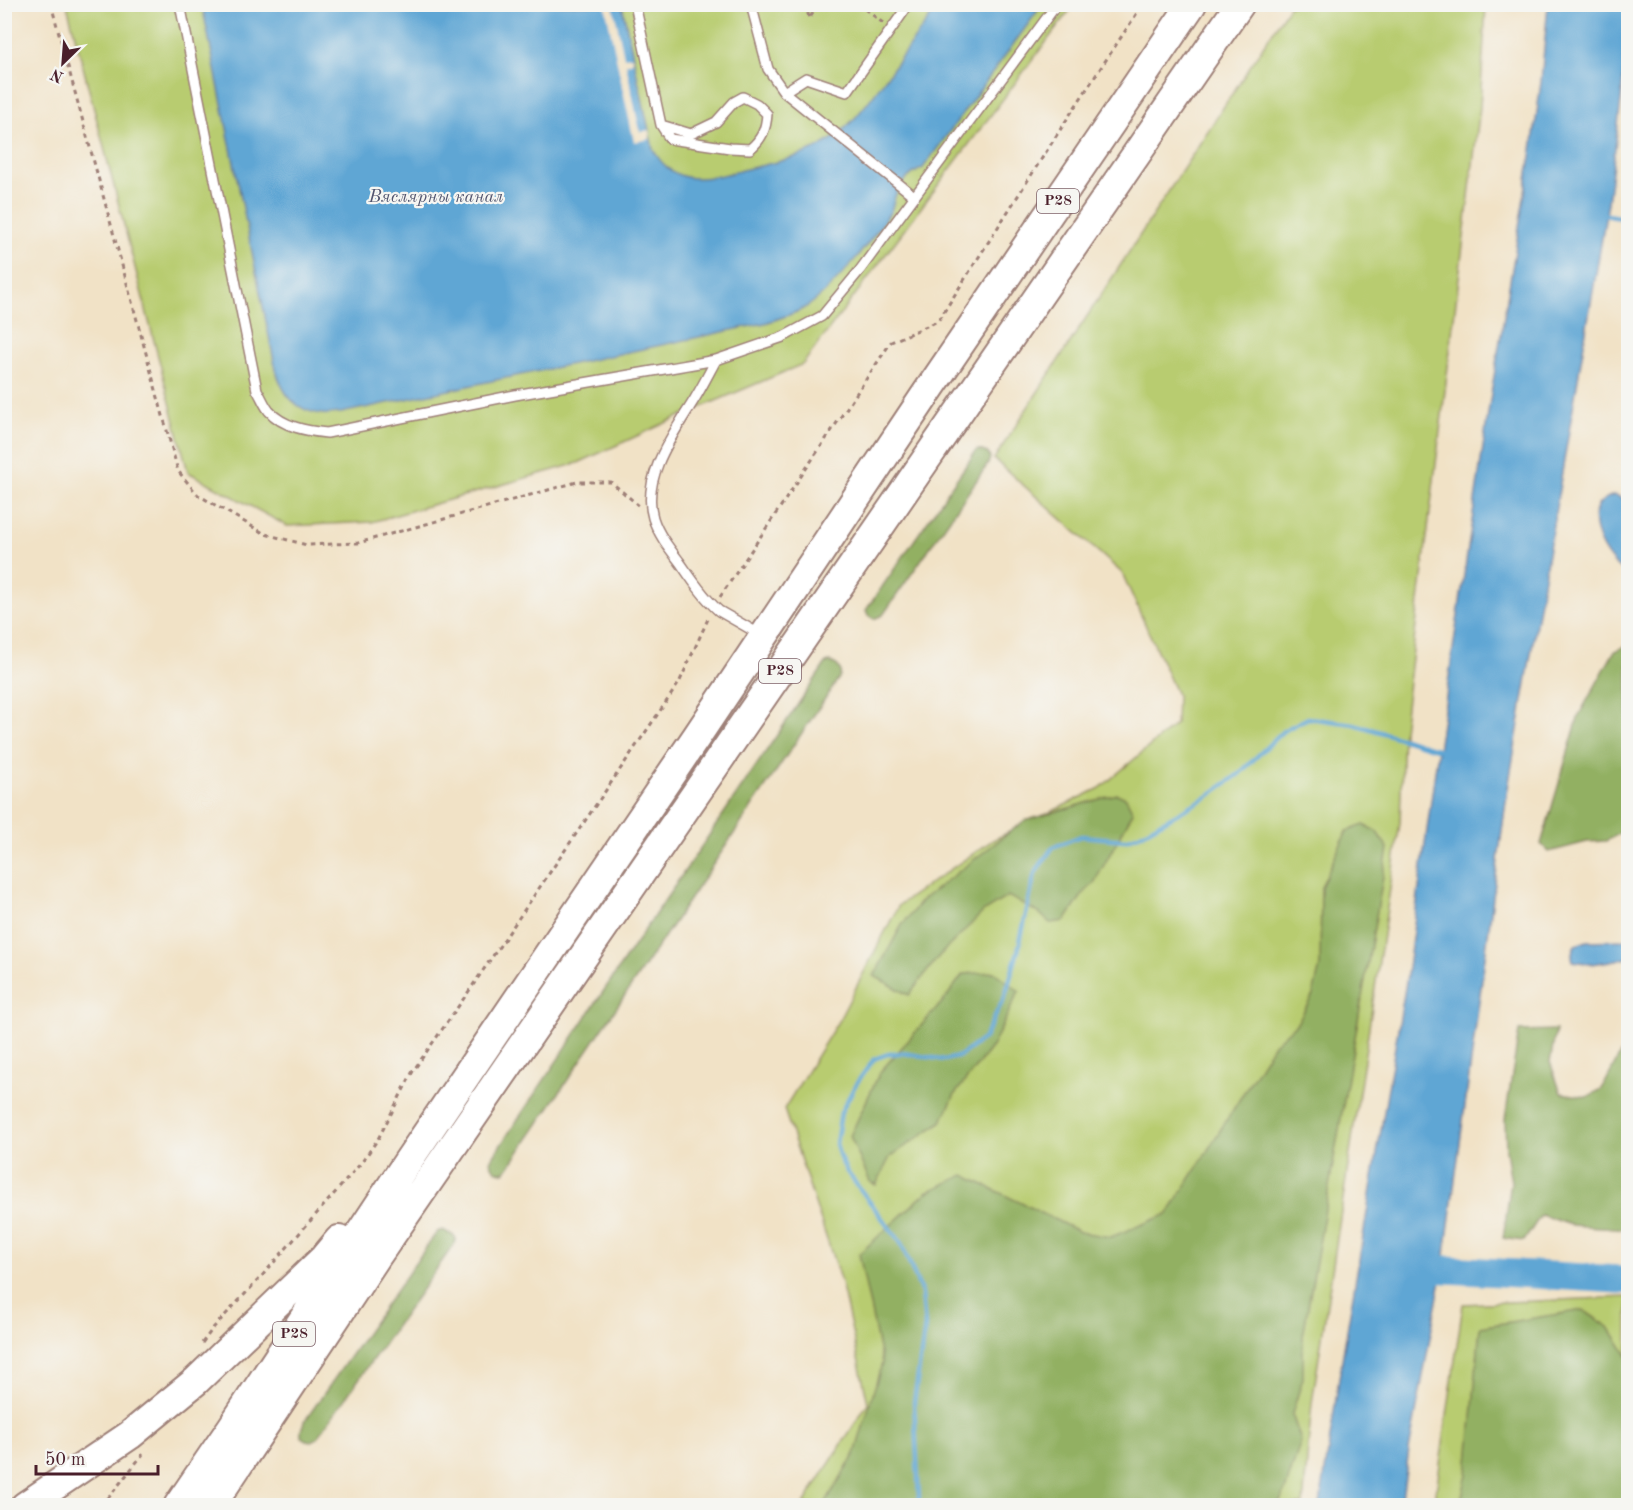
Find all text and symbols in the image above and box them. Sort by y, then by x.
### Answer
north arrow [33,33,93,93]
text: N [48,65,66,85]
water label: Вяслярны канал [368,188,503,206]
road number: Р28 [1037,189,1079,213]
road number: Р28 [759,659,801,683]
road number: Р28 [273,1322,315,1346]
scale bar [36,1438,158,1476]
text: 50 m [45,1451,85,1469]

